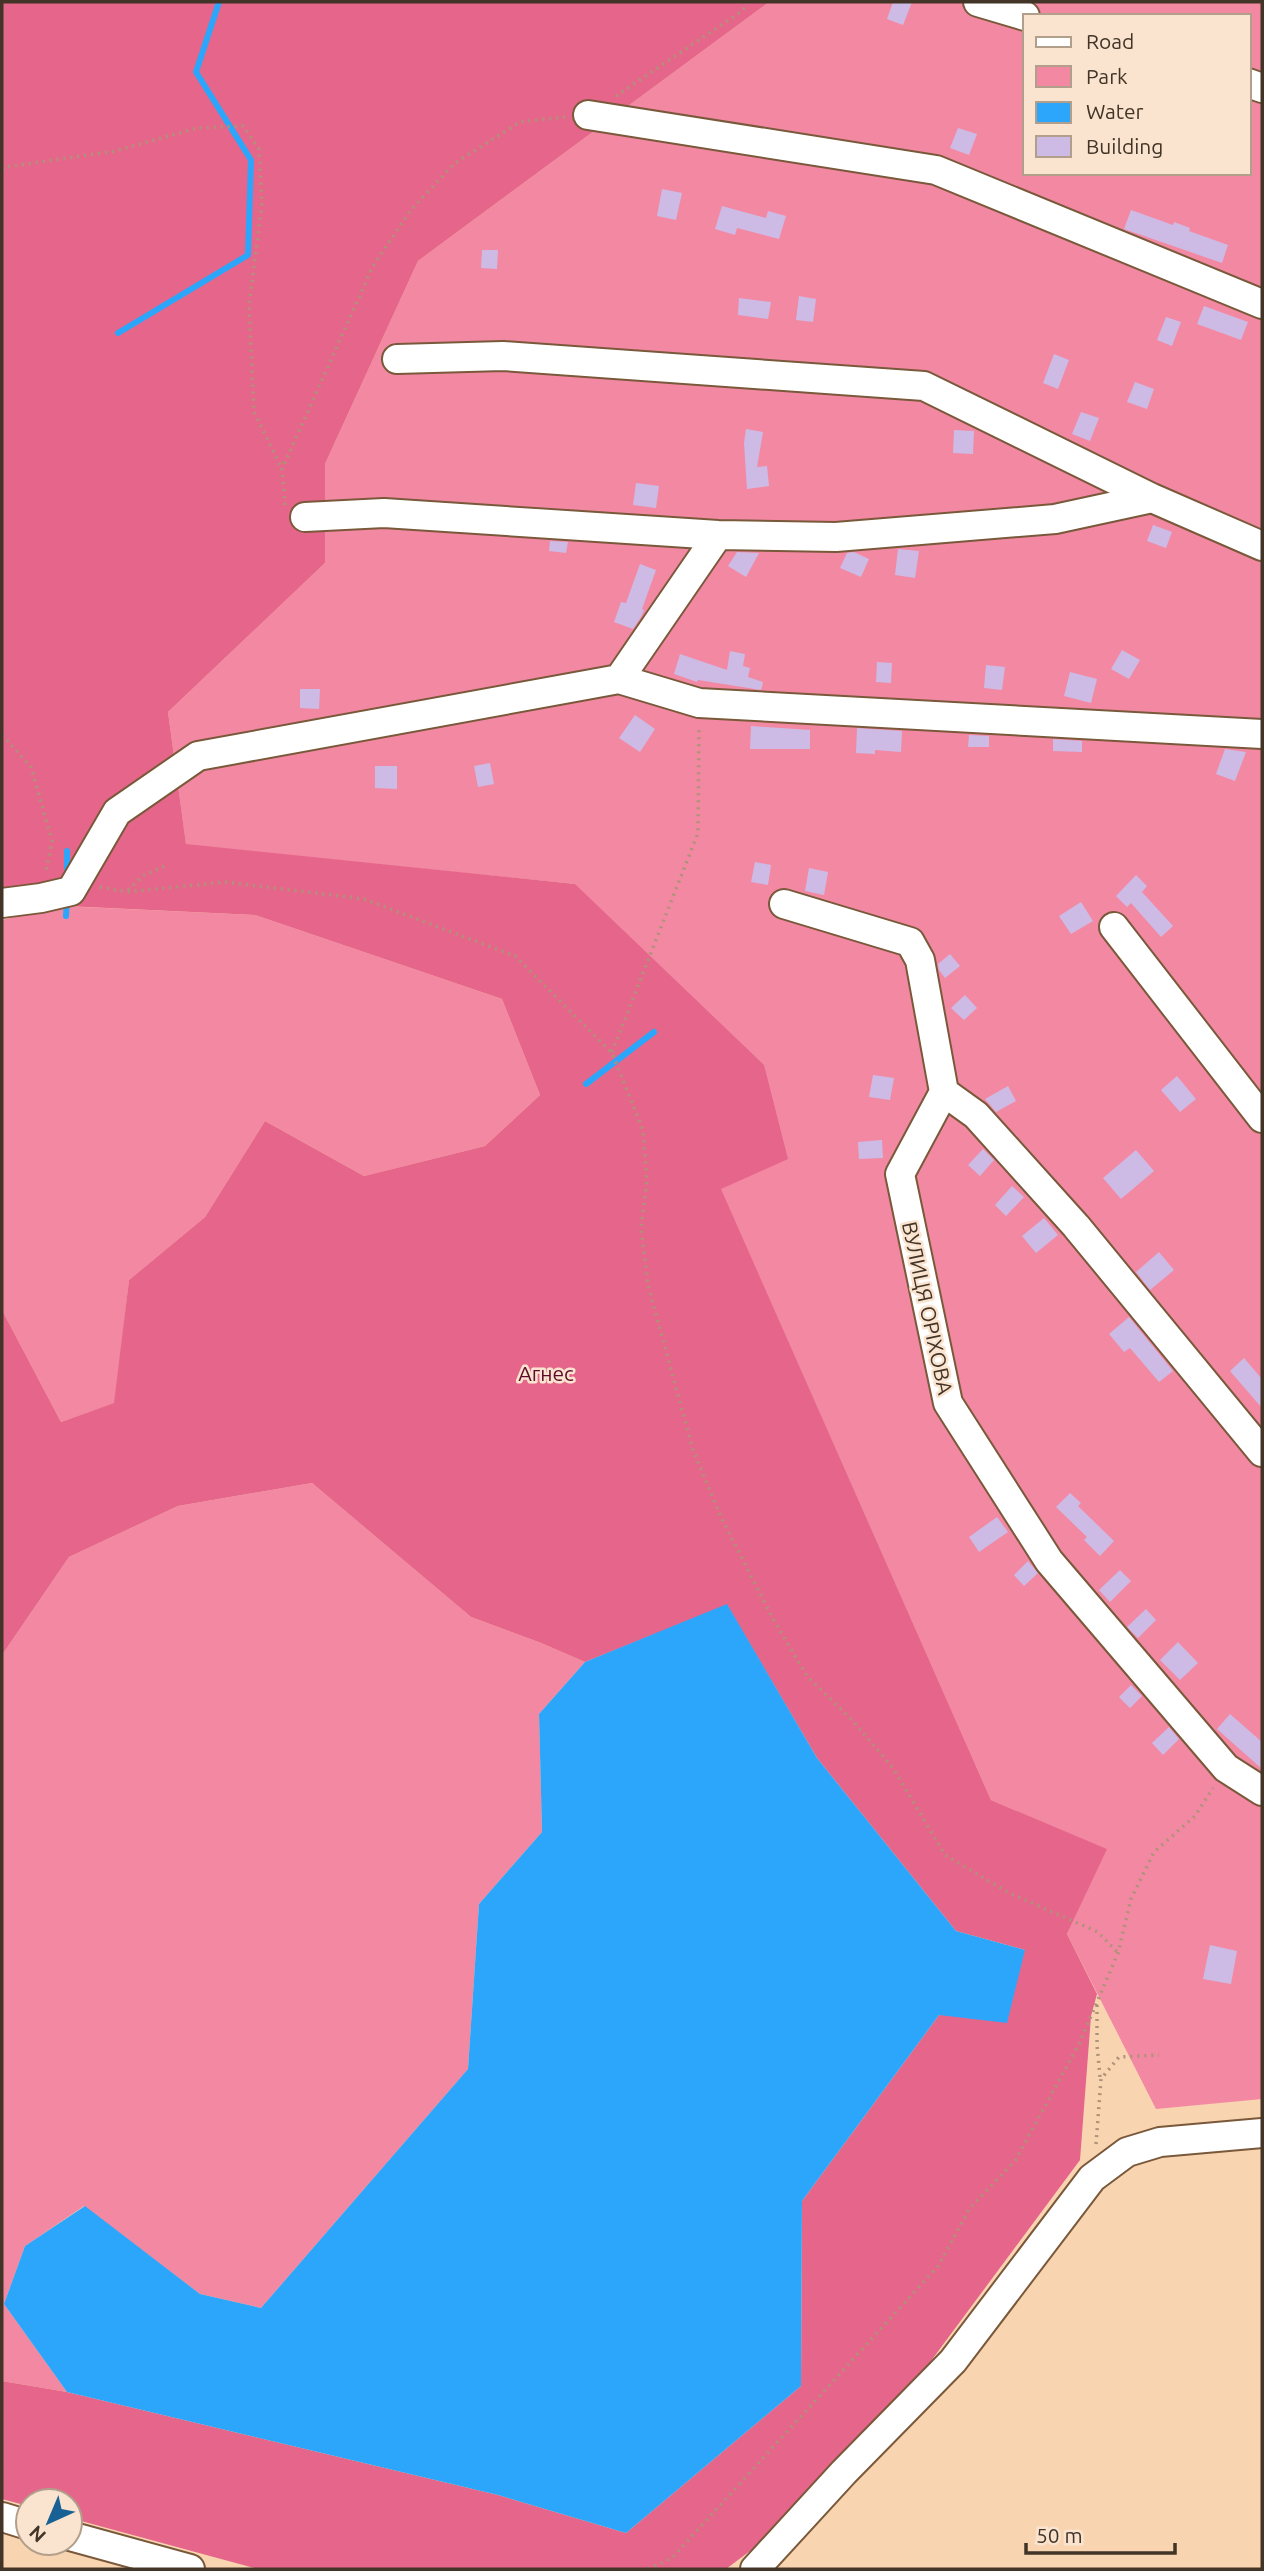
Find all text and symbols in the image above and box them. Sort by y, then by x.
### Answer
legend [1023,14,1250,175]
text: Road [1086,29,1134,53]
text: Park [1086,64,1128,88]
text: Water [1086,99,1144,123]
text: Building [1086,134,1163,158]
street label: ВУЛИЦЯ ОРІХОВА [898,1219,958,1397]
park label: Агнес [518,1361,574,1385]
north arrow [14,2487,84,2557]
scale bar [1026,2512,1175,2556]
text: N [24,2521,50,2547]
text: 50 m [1036,2523,1083,2547]

